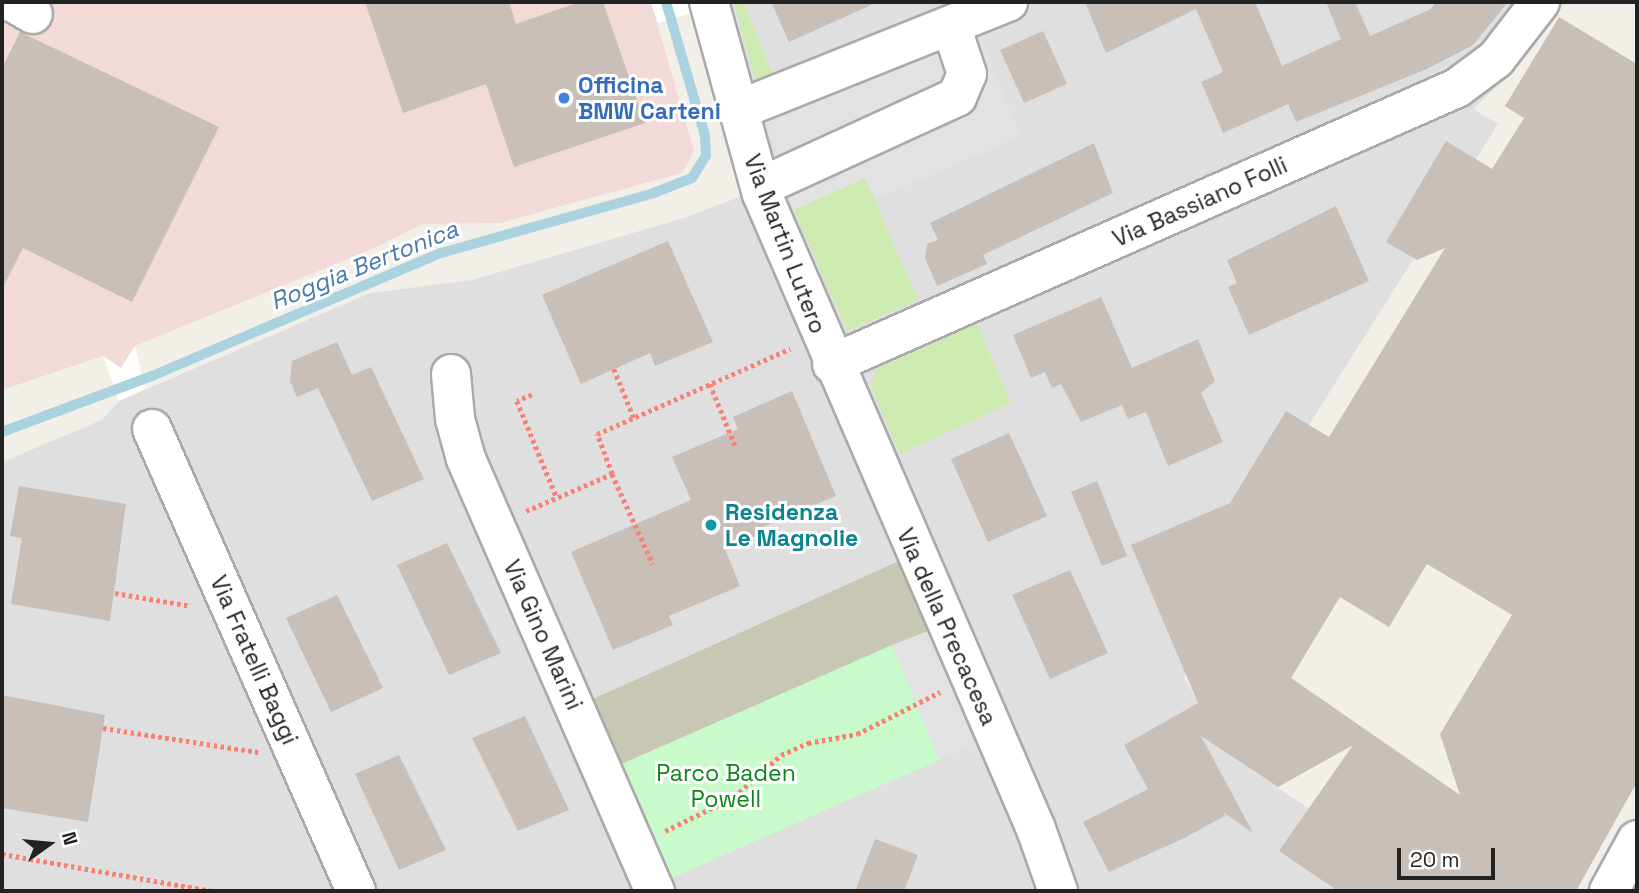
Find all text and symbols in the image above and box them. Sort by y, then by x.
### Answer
place label: Officina BMW Carteni [578,71,721,125]
marker: Officina BMW Carteni [556,90,572,106]
street label: Via Martin Lutero [738,150,832,338]
street label: Via Bassiano Folli [1108,151,1292,253]
water label: Roggia Bertonica [266,214,462,316]
place label: Residenza Le Magnolie [725,498,858,552]
marker: Residenza Le Magnolie [703,517,719,533]
street label: Via della Precacesa [891,524,1003,730]
street label: Via Gino Marini [498,556,588,714]
street label: Via Fratelli Baggi [204,571,304,749]
park label: Parco Baden Powell [656,759,796,813]
north arrow [14,809,84,879]
text: N [56,829,83,848]
scale bar [1401,834,1499,878]
text: 20 m [1410,846,1460,873]

